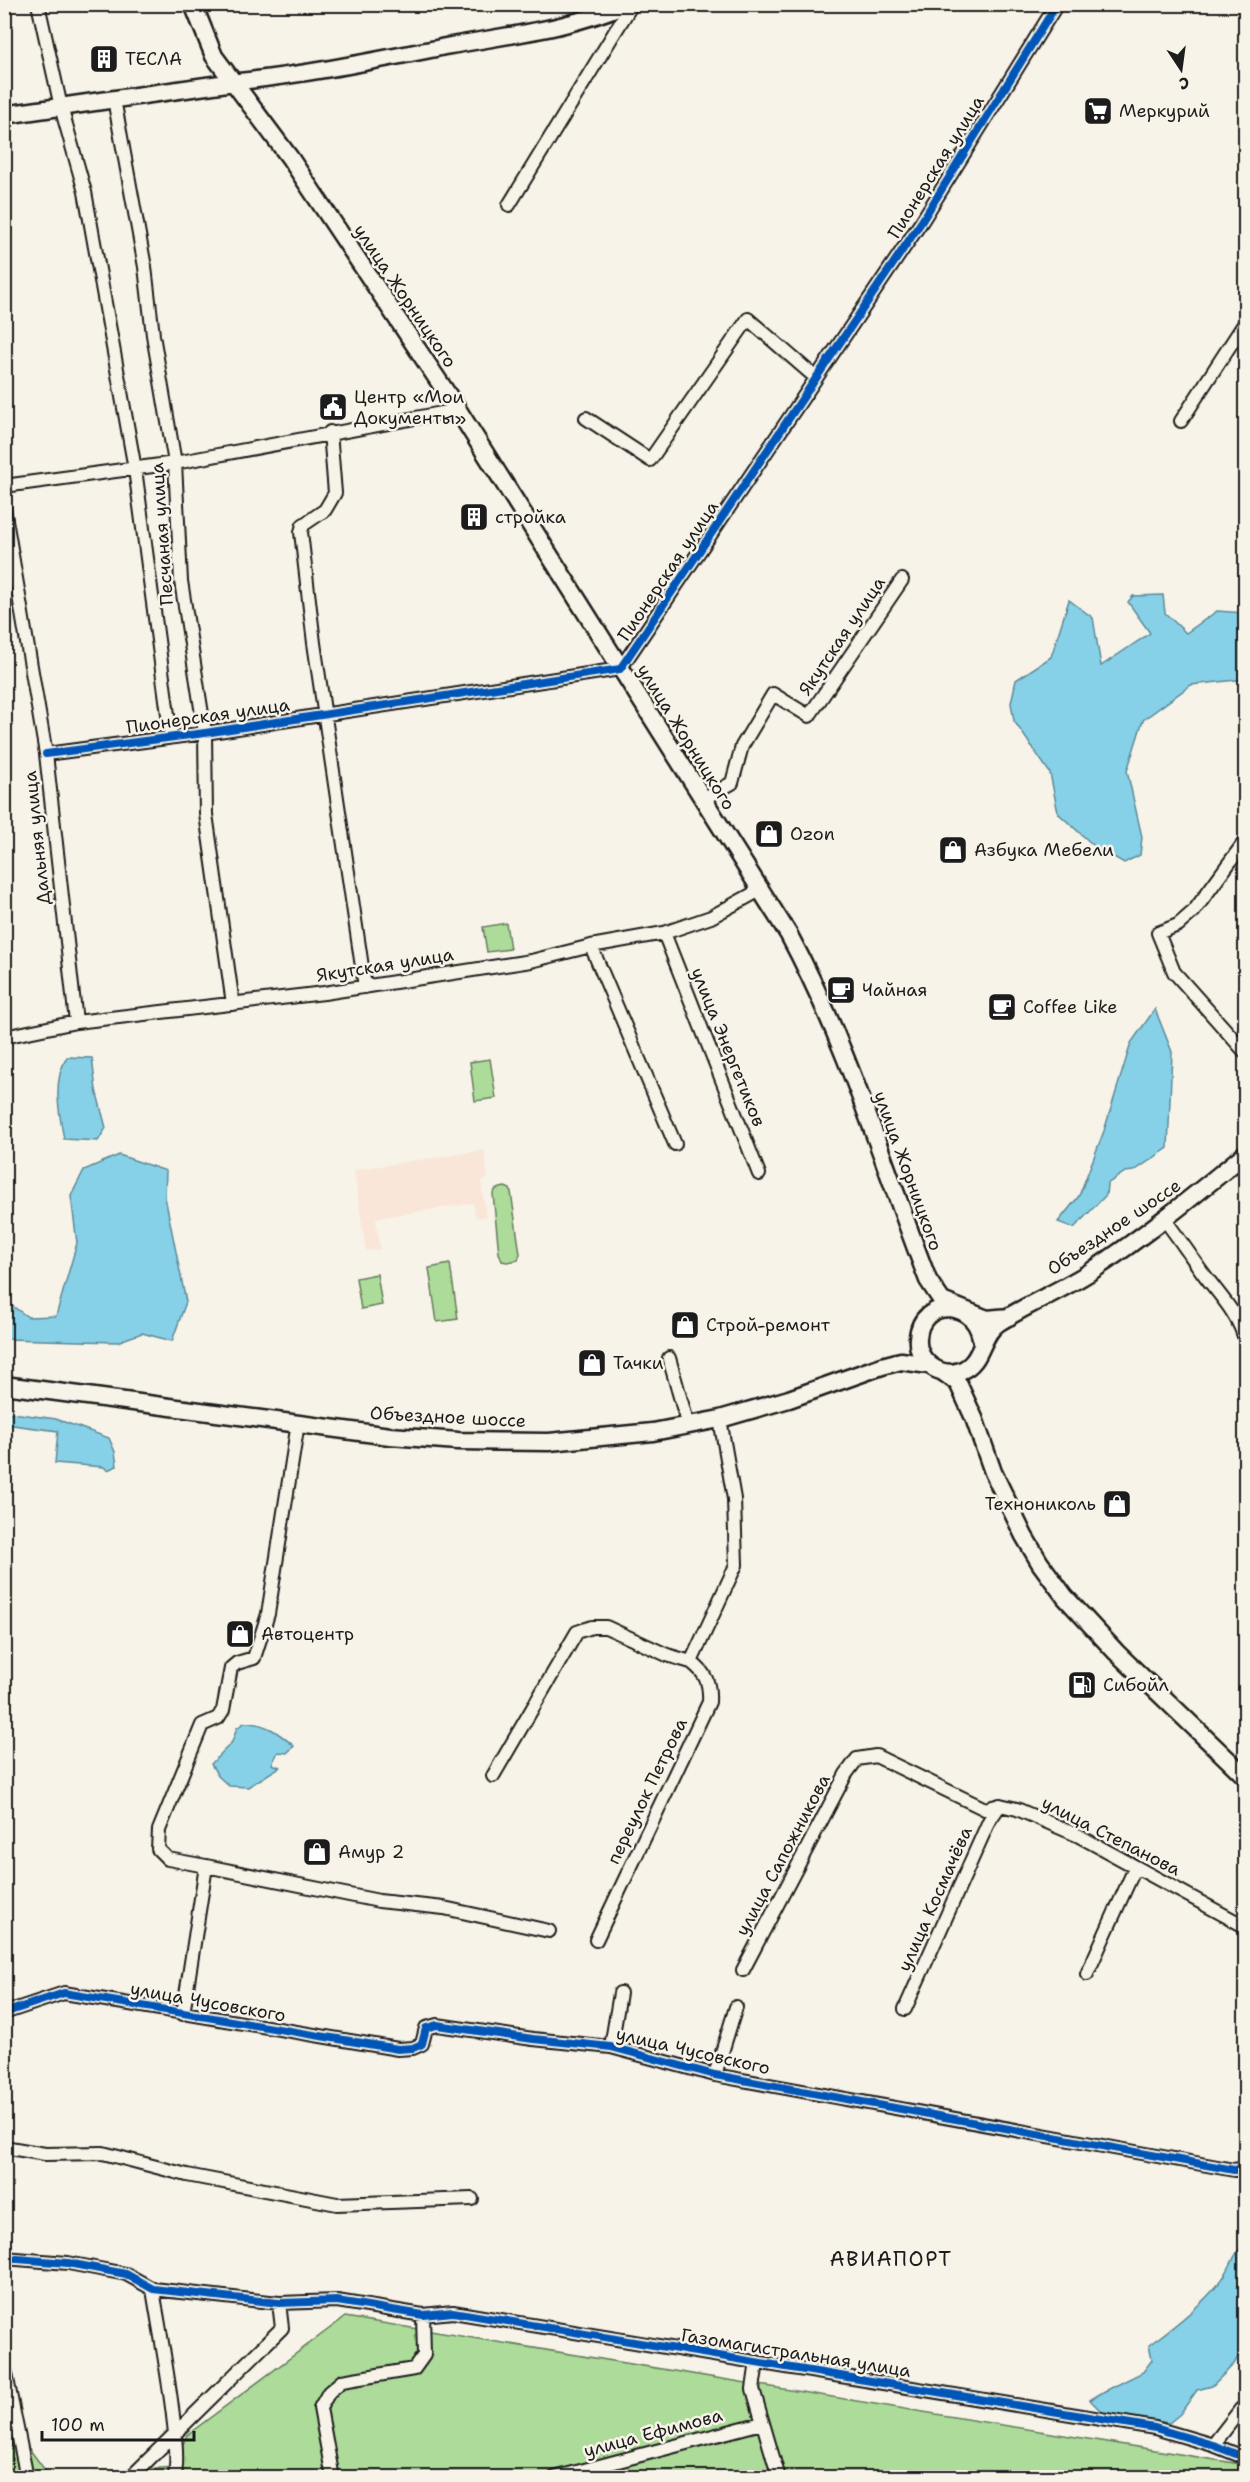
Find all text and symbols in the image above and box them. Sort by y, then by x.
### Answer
north arrow [1151,39,1211,99]
building icon: ТЕСЛА [88,43,120,75]
place label: ТЕСЛА [125,47,182,71]
text: С [1177,72,1191,95]
street label: Пионерская улица [882,91,990,243]
supermarket icon: Меркурий [1082,95,1114,127]
place label: Меркурий [1119,99,1210,123]
street label: улица Жорницкого [348,220,462,372]
place label: Центр «Мои Документы» [354,385,466,430]
public building icon: Центр «Мои Документы» [317,391,349,423]
street label: Песчаная улица [145,462,179,606]
street label: Пионерская улица [612,496,724,646]
building icon: стройка [458,501,490,533]
place label: стройка [495,505,566,529]
street label: Якутская улица [793,572,891,700]
street label: улица Жорницкого [631,659,741,815]
street label: Пионерская улица [125,693,291,739]
street label: Дальняя улица [18,770,56,906]
shop icon: Ozon [753,818,785,850]
place label: Ozon [790,822,835,846]
shop icon: Азбука Мебели [937,834,969,866]
place label: Азбука Мебели [974,838,1114,862]
street label: Якутская улица [315,942,455,988]
street label: улица Энергетиков [685,964,771,1130]
cafe icon: Чайная [825,974,857,1006]
place label: Чайная [862,978,927,1002]
cafe icon: Coffee Like [986,991,1018,1023]
place label: Coffee Like [1023,995,1118,1019]
street label: улица Жорницкого [868,1088,948,1254]
street label: Объездное шоссе [1042,1173,1186,1281]
shop icon: Строй-ремонт [669,1309,701,1341]
place label: Строй-ремонт [706,1313,831,1337]
shop icon: Тачки [576,1347,608,1379]
place label: Тачки [613,1351,664,1375]
street label: Объездное шоссе [369,1401,527,1433]
shop icon: Технониколь [1101,1488,1133,1520]
place label: Технониколь [985,1492,1096,1516]
shop icon: Автоцентр [224,1618,256,1650]
place label: Автоцентр [261,1622,354,1646]
fuel station icon: Сибойл [1066,1669,1098,1701]
place label: Сибойл [1103,1673,1169,1697]
street label: переулок Петрова [601,1714,693,1868]
street label: улица Сапожникова [730,1770,836,1940]
street label: улица Степанова [1037,1791,1185,1881]
street label: улица Космачёва [892,1823,978,1975]
shop icon: Амур 2 [301,1836,333,1868]
place label: Амур 2 [338,1840,404,1864]
street label: улица Чусовского [128,1977,288,2027]
street label: улица Чусовского [614,2022,772,2080]
district label: АВИАПОРТ [829,2245,953,2273]
street label: Газомагистральная улица [679,2323,913,2383]
street label: улица Ефимова [581,2403,725,2463]
scale bar [42,2404,194,2442]
text: 100 m [51,2413,105,2437]

